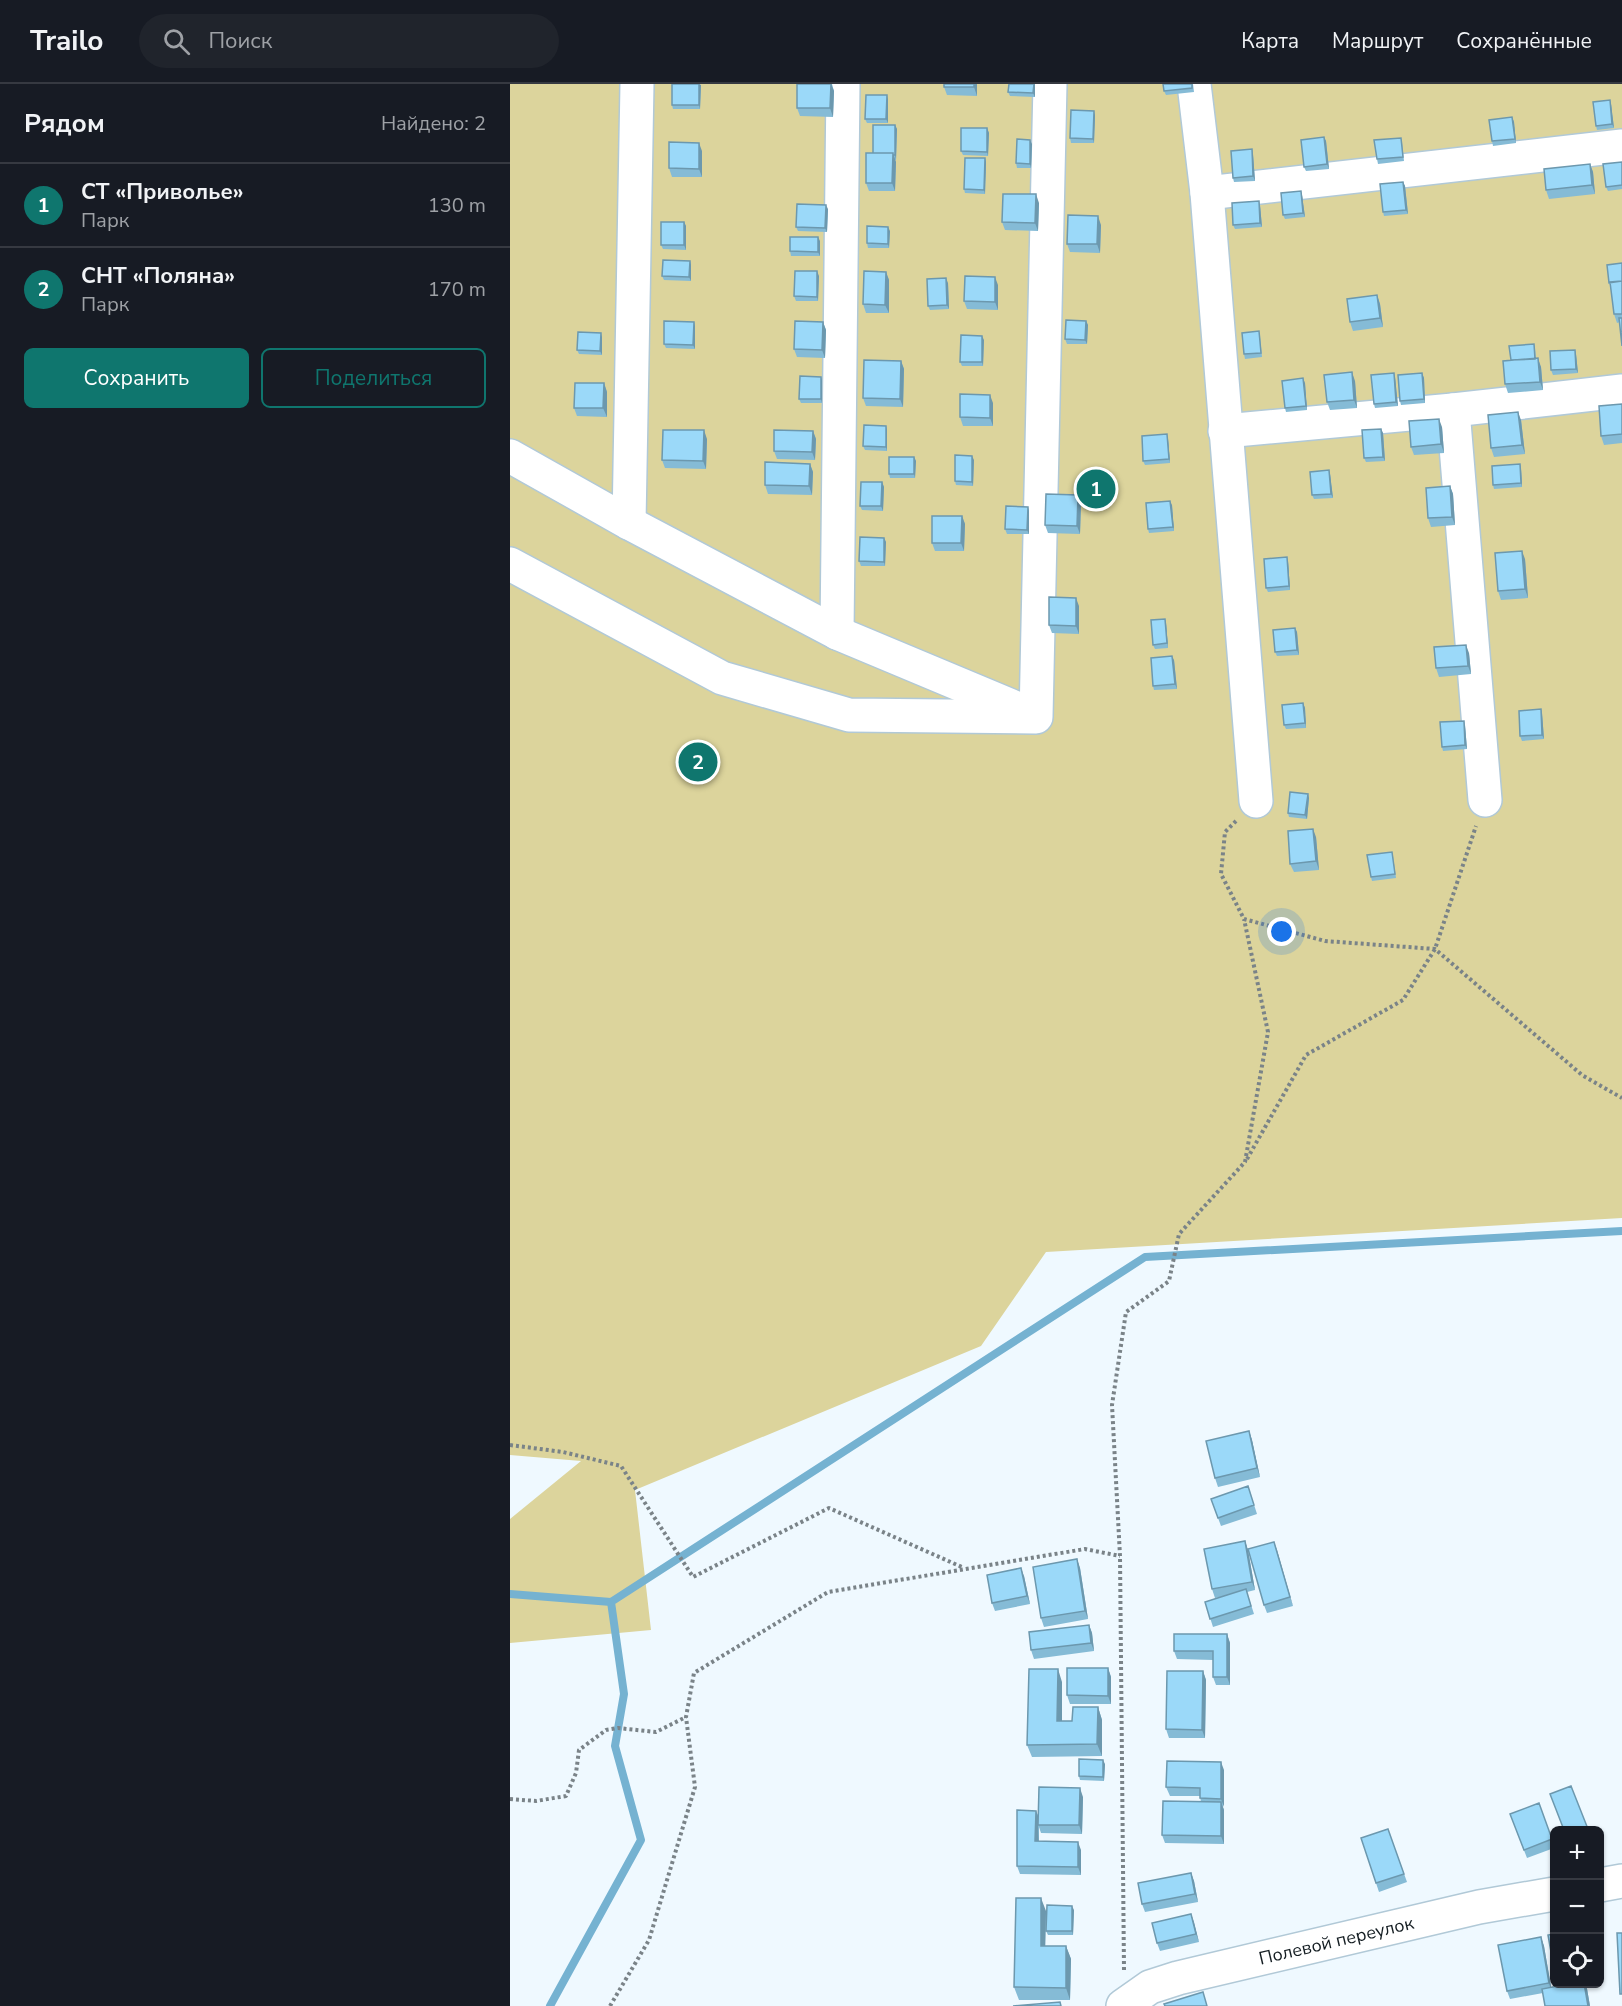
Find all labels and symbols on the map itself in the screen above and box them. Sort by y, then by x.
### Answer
pin: 1 [1076,466,1116,512]
pin: 2 [678,740,717,784]
your location [1267,917,1296,946]
street label: Полевой переулок [1256,1911,1417,1971]

